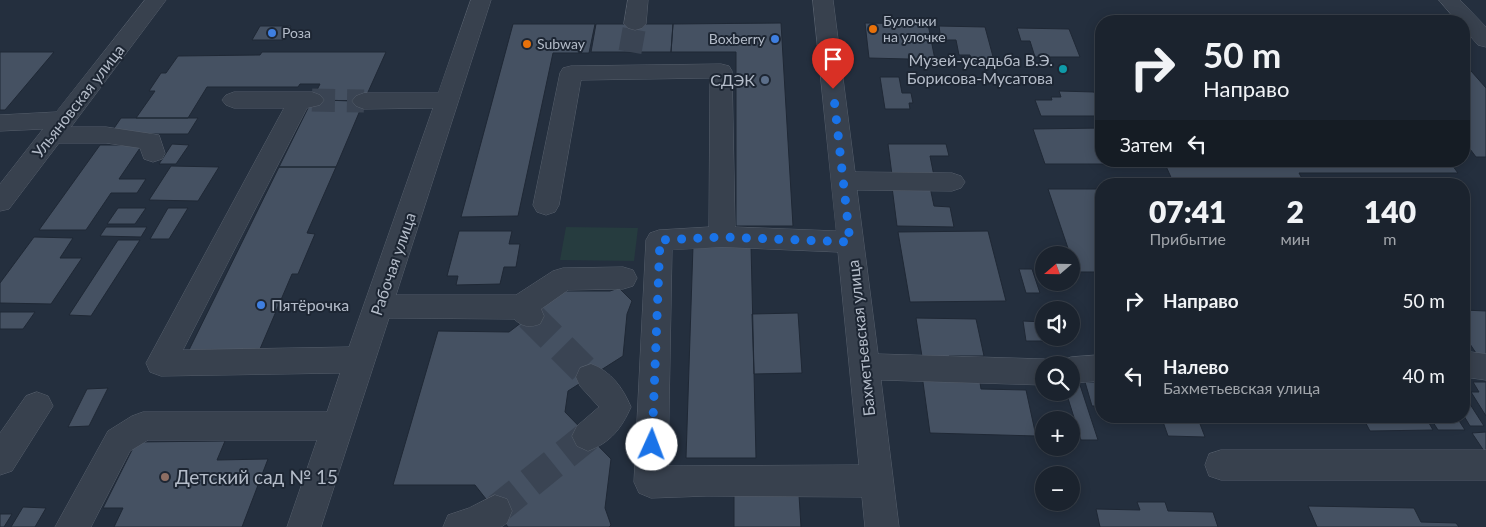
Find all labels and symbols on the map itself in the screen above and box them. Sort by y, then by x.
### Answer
place label: Булочки на улочке [883,12,946,45]
marker: Булочки на улочке [867,23,879,35]
place label: Роза [282,24,311,41]
marker: Роза [266,27,278,39]
place label: Boxberry [709,30,766,47]
marker: Boxberry [769,33,781,45]
place label: Subway [537,35,586,52]
marker: Subway [521,38,533,50]
pin [812,38,854,89]
street label: Ульяновская улица [28,40,128,161]
place label: Музей-усадьба В.Э. Борисова-Мусатова [907,50,1053,87]
marker: Музей-усадьба В.Э. Борисова-Мусатова [1057,63,1069,75]
place label: СДЭК [710,70,755,89]
marker: СДЭК [759,74,771,86]
street label: Рабочая улица [366,210,419,318]
north arrow [1035,246,1080,291]
street label: Бахметьевская улица [843,259,878,417]
place label: Пятёрочка [271,295,349,314]
marker: Пятёрочка [255,299,267,311]
position arrow [625,418,677,470]
place label: Детский сад № 15 [175,465,338,488]
marker: Детский сад № 15 [159,471,171,483]

